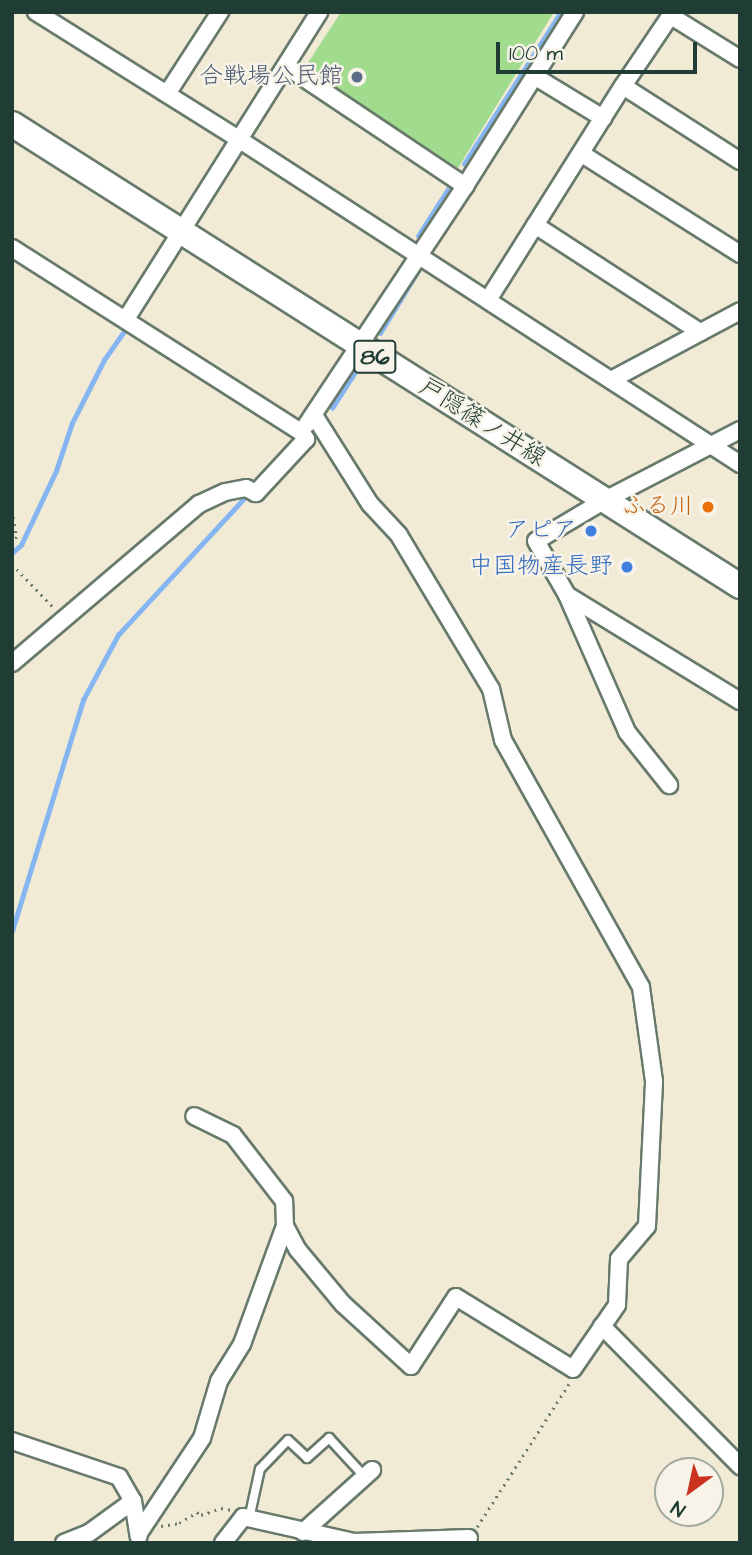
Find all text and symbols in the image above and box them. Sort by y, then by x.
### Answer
scale bar [500,28,701,72]
text: 100 m [509,39,563,68]
place label: 合戦場公民館 [199,63,343,91]
marker: 合戦場公民館 [349,69,365,85]
road number: 86 [352,338,398,376]
street label: 戸隠篠ノ井線 [413,373,551,473]
place label: ふる川 [622,493,694,521]
marker: ふる川 [700,499,716,515]
place label: アピア [505,517,577,545]
marker: アピア [583,523,599,539]
place label: 中国物産長野 [469,553,613,581]
marker: 中国物産長野 [619,559,635,575]
north arrow [654,1457,724,1527]
text: N [666,1494,691,1523]

